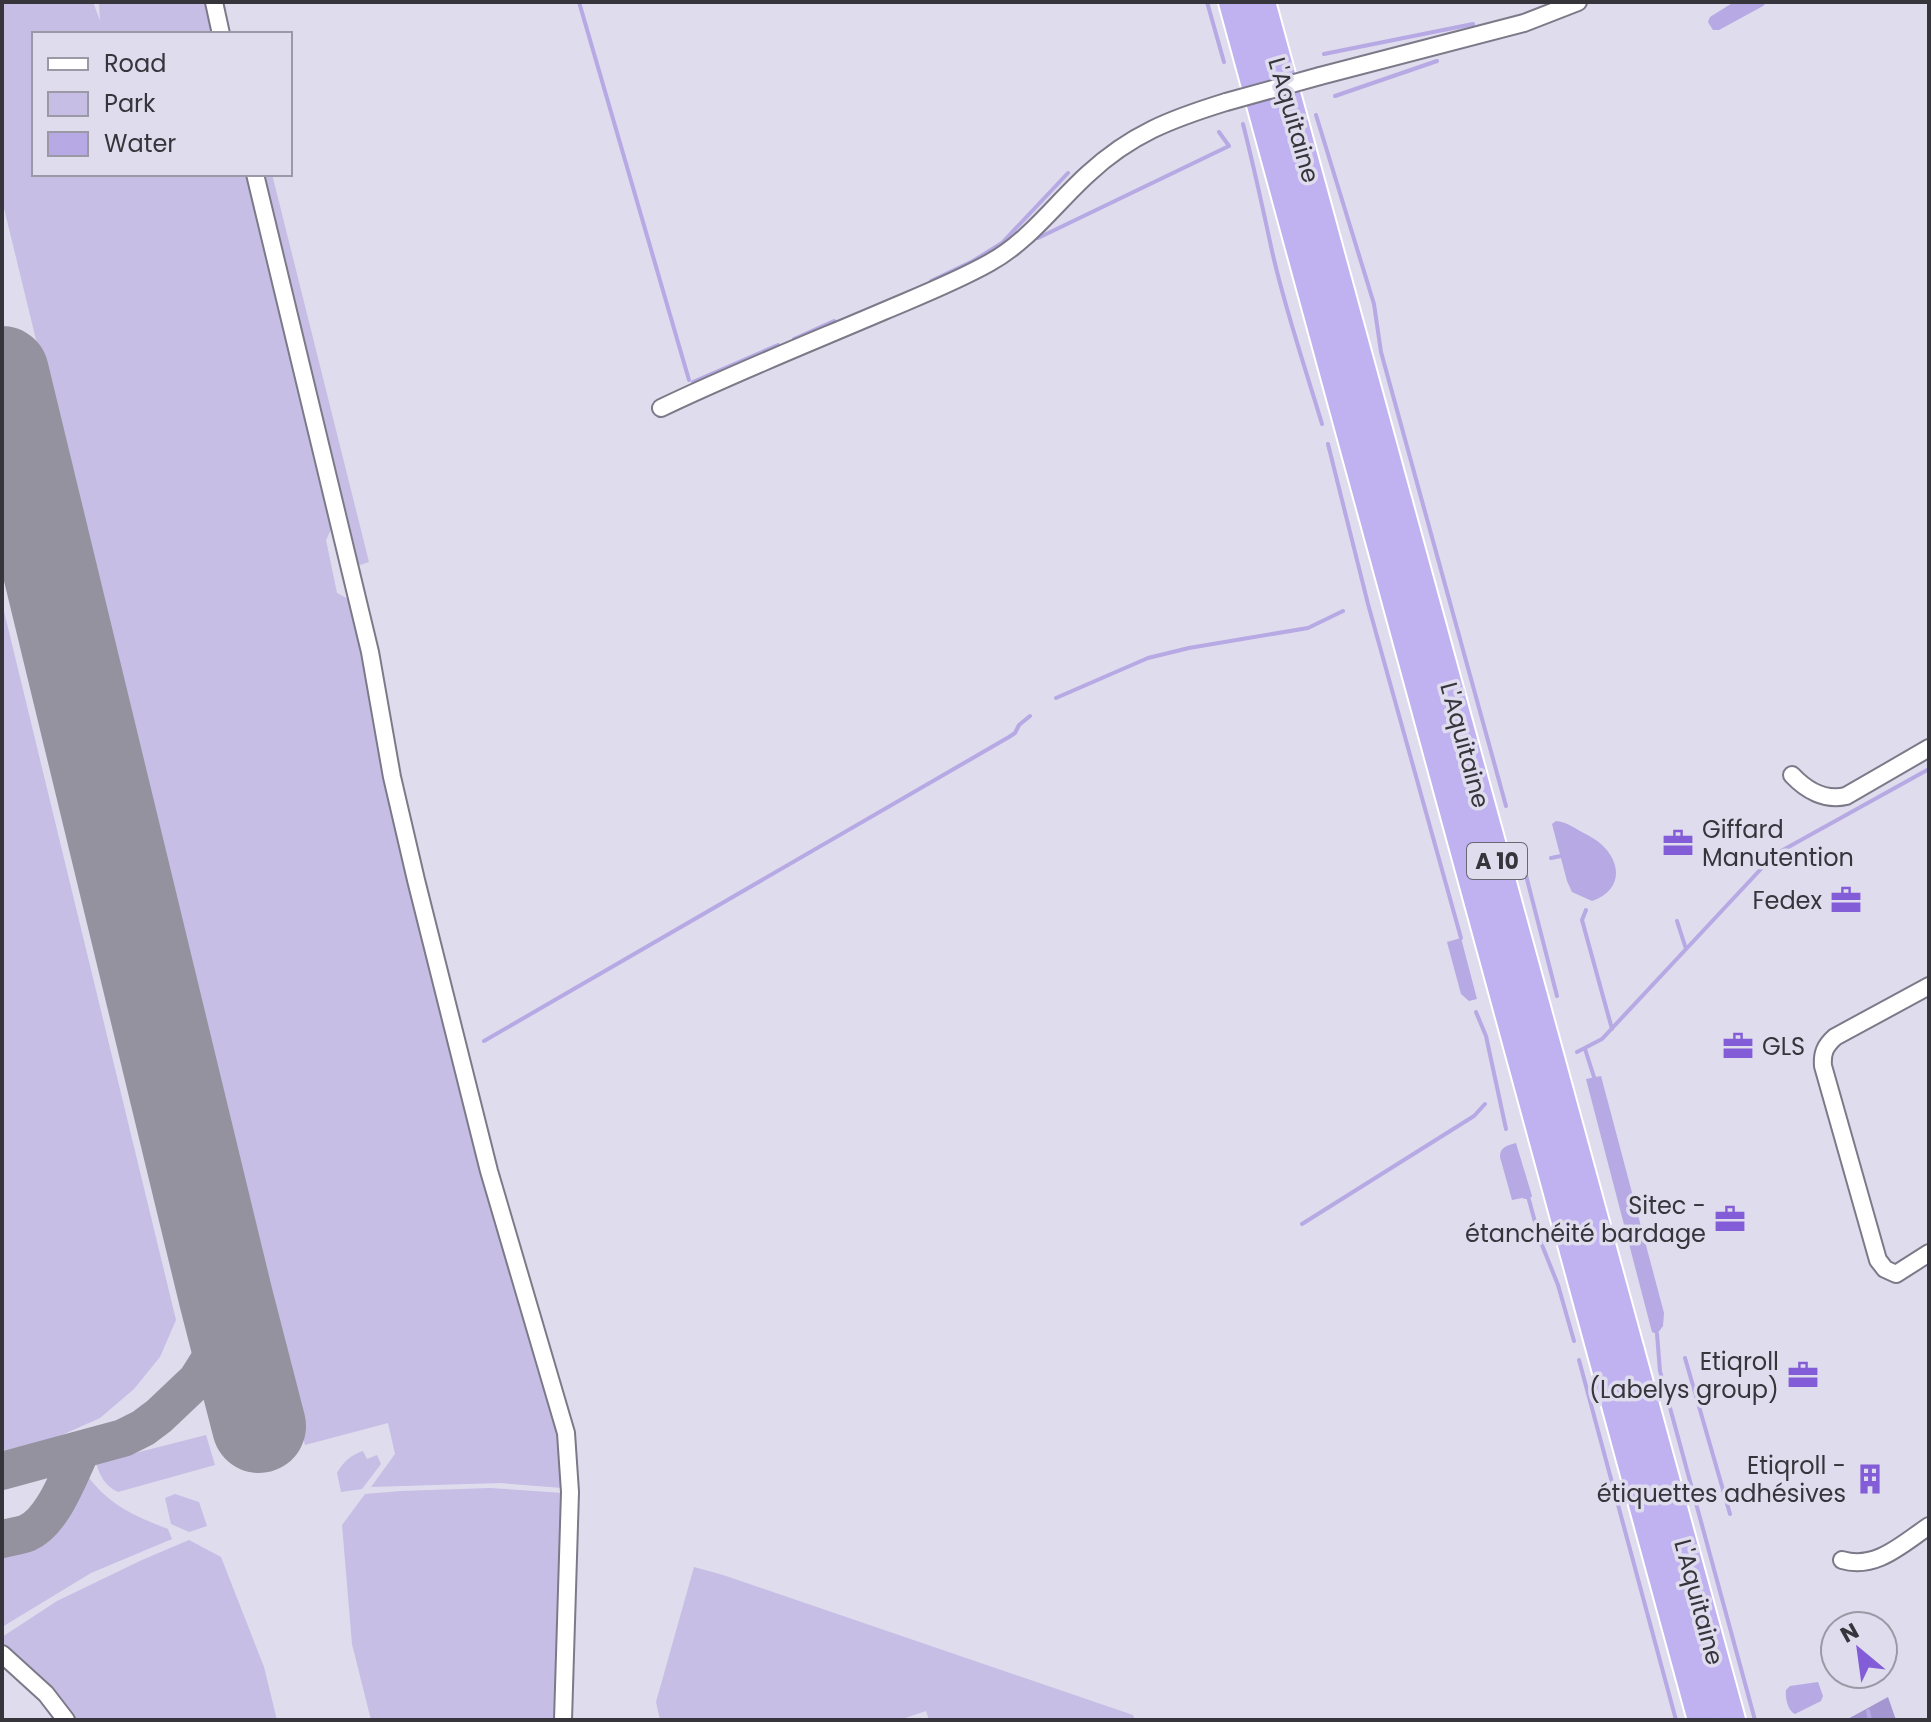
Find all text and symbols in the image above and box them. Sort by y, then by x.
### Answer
legend [32,32,292,176]
text: Road [104,47,166,80]
street label: L'Aquitaine [1260,53,1328,187]
text: Park [104,87,156,120]
text: Water [104,127,176,160]
street label: L'Aquitaine [1432,678,1498,812]
place label: Giffard Manutention [1702,813,1854,874]
office icon: Giffard Manutention [1661,826,1695,860]
road number: A 10 [1467,843,1527,879]
office icon: Fedex [1829,883,1863,917]
place label: Fedex [1752,884,1823,917]
office icon: GLS [1721,1029,1755,1063]
place label: GLS [1762,1030,1805,1063]
place label: Sitec - étanchéité bardage [1465,1189,1706,1250]
office icon: Sitec - étanchéité bardage [1713,1202,1747,1236]
place label: Etiqroll (Labelys group) [1589,1345,1779,1406]
office icon: Etiqroll (Labelys group) [1786,1358,1820,1392]
place label: Etiqroll - étiquettes adhésives [1597,1449,1846,1510]
building icon: Etiqroll - étiquettes adhésives [1853,1462,1887,1496]
street label: L'Aquitaine [1666,1535,1732,1669]
north arrow [1819,1610,1899,1690]
text: N [1835,1615,1864,1651]

